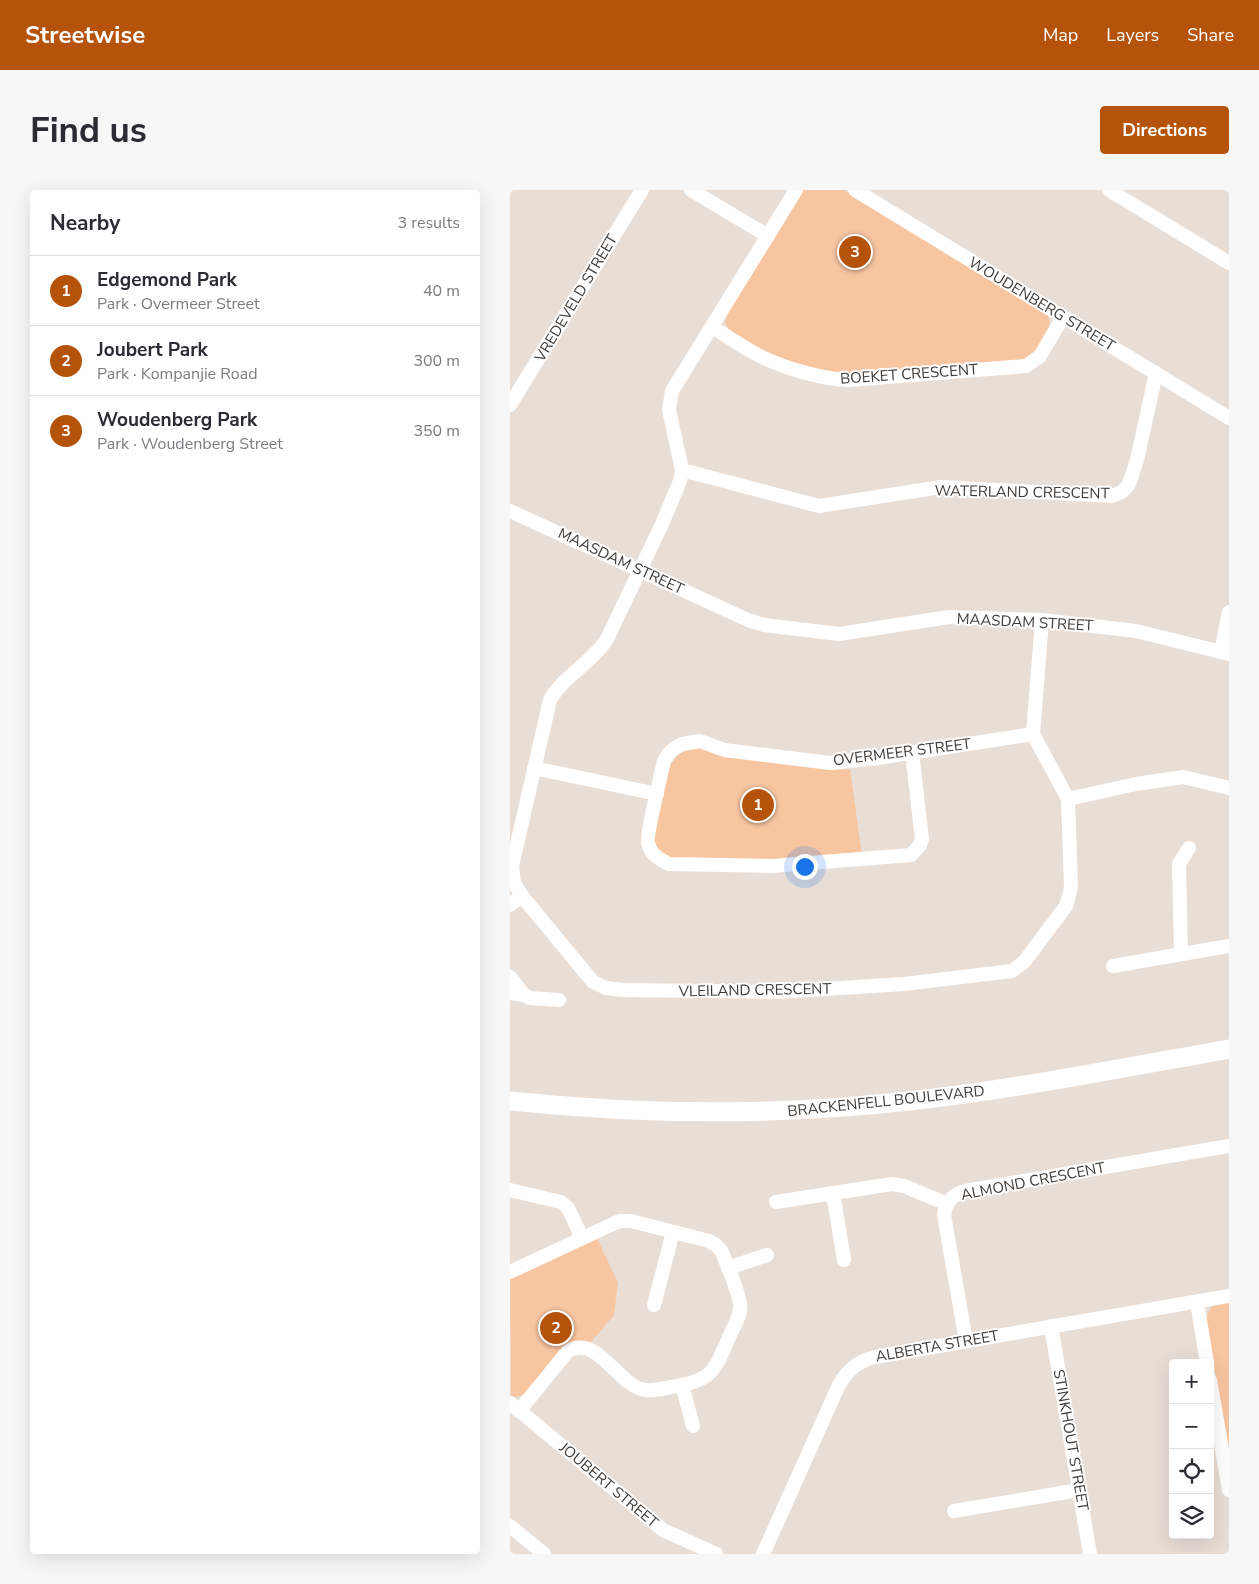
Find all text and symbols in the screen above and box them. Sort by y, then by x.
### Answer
text: Streetwise [25,19,145,51]
text: Map [1043,23,1078,47]
text: Layers [1106,23,1159,47]
text: Share [1187,23,1234,47]
button: Directions [1100,106,1229,154]
text: Find us [30,107,147,154]
text: Nearby [50,209,120,237]
text: 3 results [398,212,460,234]
street label: VREDEVELD STREET [529,230,622,366]
pin: 3 [839,233,871,271]
street label: WOUDENBERG STREET [965,252,1119,356]
text: Edgemond Park [97,267,237,293]
text: 1 [61,280,71,302]
text: 40 m [423,280,460,302]
text: Park · Overmeer Street [97,293,260,315]
text: Joubert Park [97,337,208,363]
text: 2 [61,350,71,372]
text: 300 m [413,350,460,372]
street label: BOEKET CRESCENT [839,359,979,389]
text: Park · Kompanjie Road [97,363,257,385]
text: Woudenberg Park [97,407,257,433]
text: 3 [61,420,71,442]
text: 350 m [413,420,460,442]
text: Park · Woudenberg Street [97,433,283,455]
street label: WATERLAND CRESCENT [934,480,1110,504]
street label: MAASDAM STREET [555,523,687,599]
street label: MAASDAM STREET [956,608,1094,636]
street label: OVERMEER STREET [832,734,972,770]
pin: 1 [742,786,774,824]
your location [792,854,818,880]
street label: VLEILAND CRESCENT [677,979,832,1001]
street label: BRACKENFELL BOULEVARD [786,1081,986,1121]
street label: ALMOND CRESCENT [959,1157,1107,1205]
pin: 2 [540,1309,572,1347]
street label: ALBERTA STREET [874,1325,1000,1367]
map controls [1169,1359,1214,1539]
button: + [1169,1359,1214,1404]
street label: STINKHOUT STREET [1049,1368,1093,1512]
button: − [1169,1404,1214,1449]
street label: JOUBERT STREET [555,1437,663,1532]
button: locate [1169,1449,1214,1494]
button: layers [1169,1494,1214,1539]

